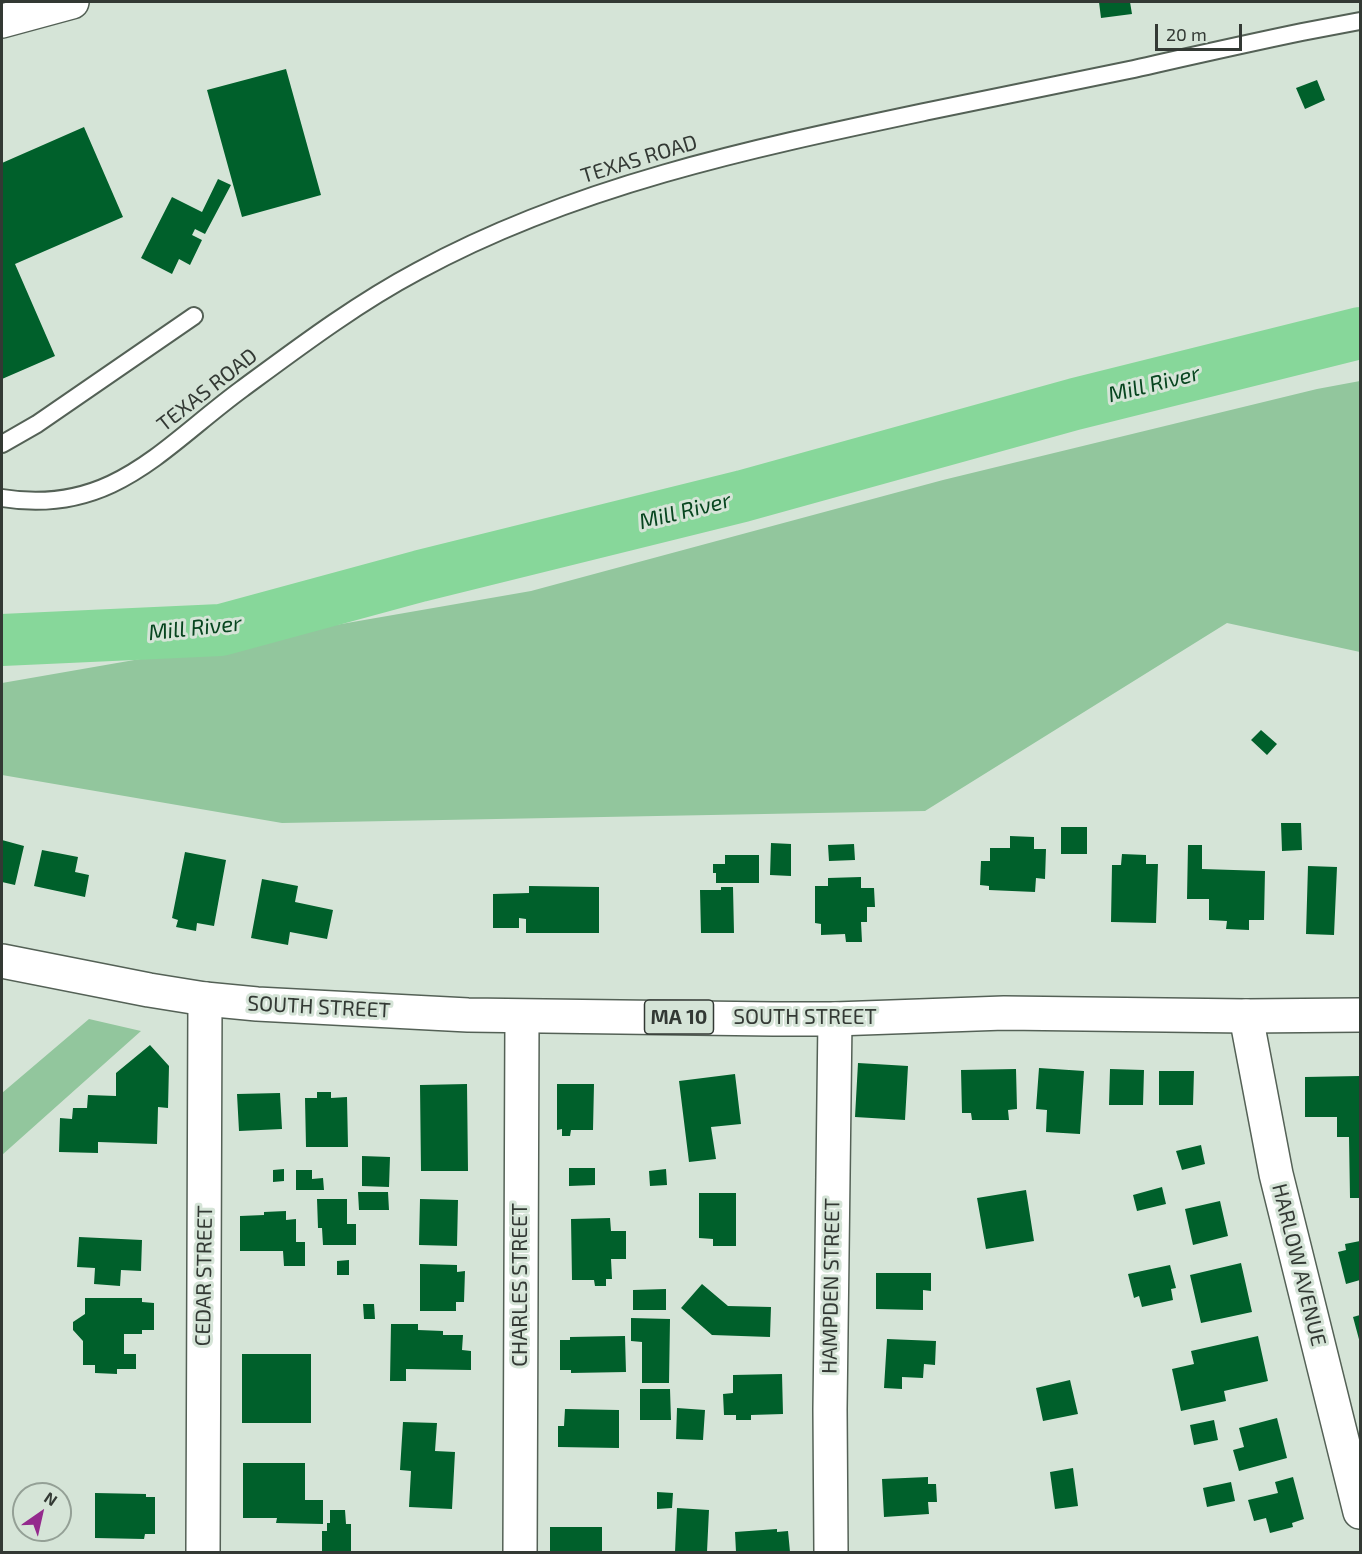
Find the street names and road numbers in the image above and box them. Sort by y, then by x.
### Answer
street label: TEXAS ROAD [578,129,700,189]
street label: TEXAS ROAD [152,343,262,437]
street label: SOUTH STREET [247,991,391,1023]
road number: MA 10 [644,1000,714,1034]
street label: SOUTH STREET [733,1004,877,1030]
street label: HARLOW AVENUE [1267,1181,1331,1349]
street label: HAMPDEN STREET [817,1198,845,1374]
street label: CHARLES STREET [507,1203,533,1367]
street label: CEDAR STREET [190,1205,218,1347]

